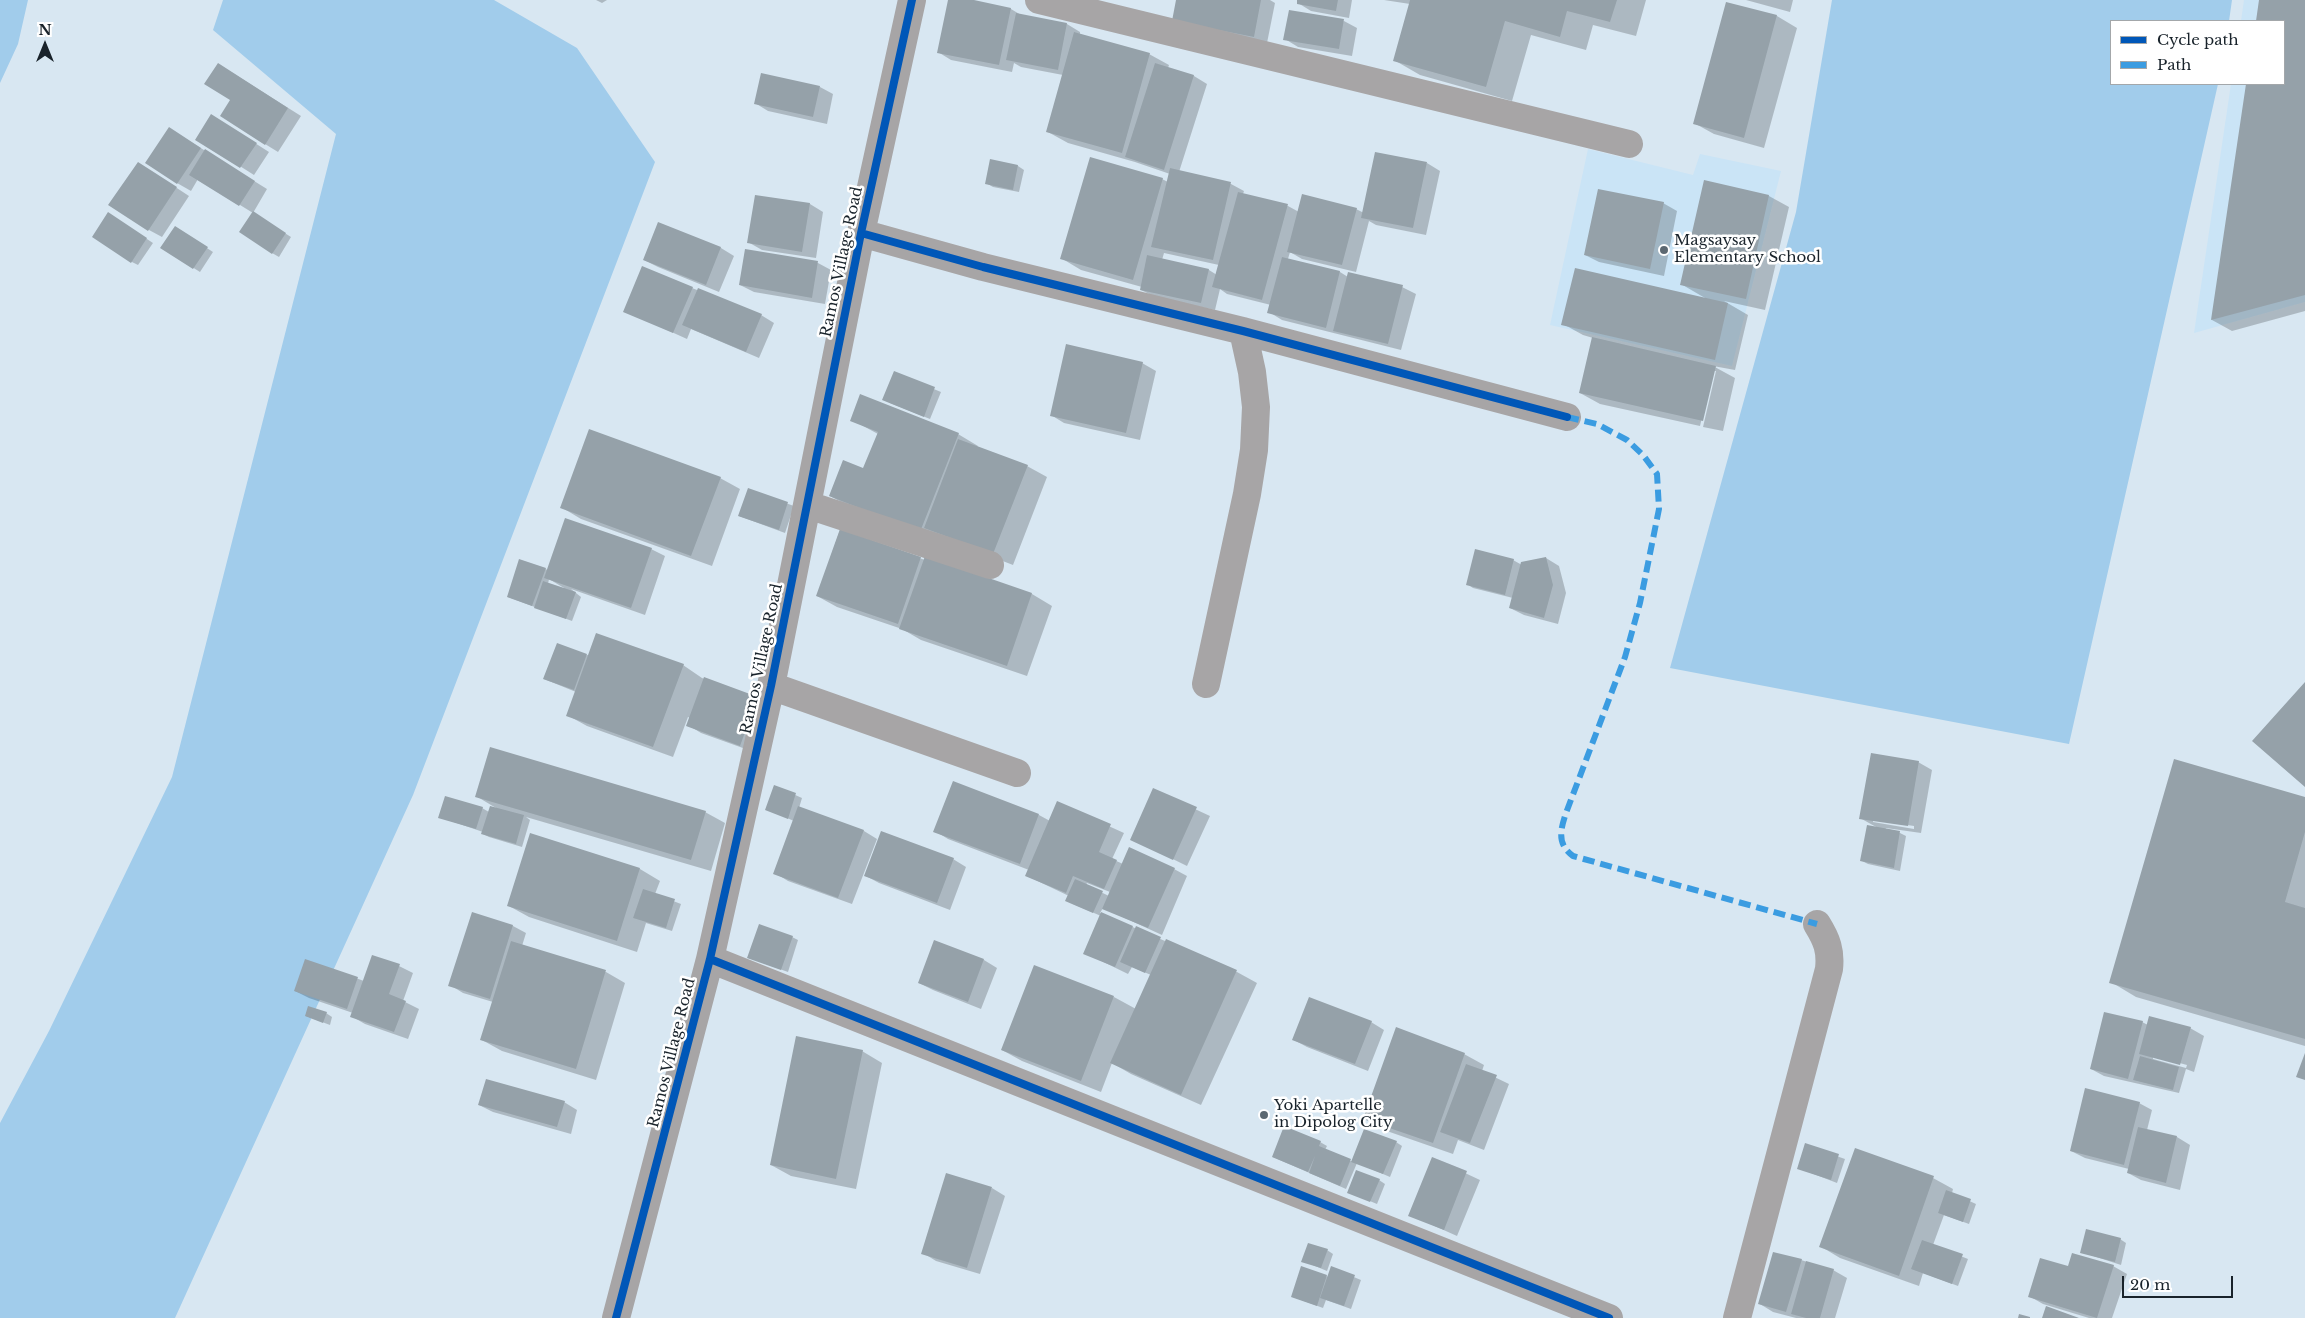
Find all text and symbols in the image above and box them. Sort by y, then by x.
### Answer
north arrow [20,20,70,70]
legend [2110,20,2285,85]
text: N [38,21,52,39]
text: Cycle path [2157,30,2239,49]
text: Path [2157,55,2191,74]
street label: Ramos Village Road [817,185,867,339]
place label: Magsaysay Elementary School [1674,232,1821,267]
marker: Magsaysay Elementary School [1658,244,1670,256]
street label: Ramos Village Road [737,582,787,736]
street label: Ramos Village Road [645,976,699,1130]
place label: Yoki Apartelle in Dipolog City [1274,1097,1392,1132]
marker: Yoki Apartelle in Dipolog City [1258,1109,1270,1121]
scale bar [2125,1266,2236,1298]
text: 20 m [2130,1275,2170,1294]

